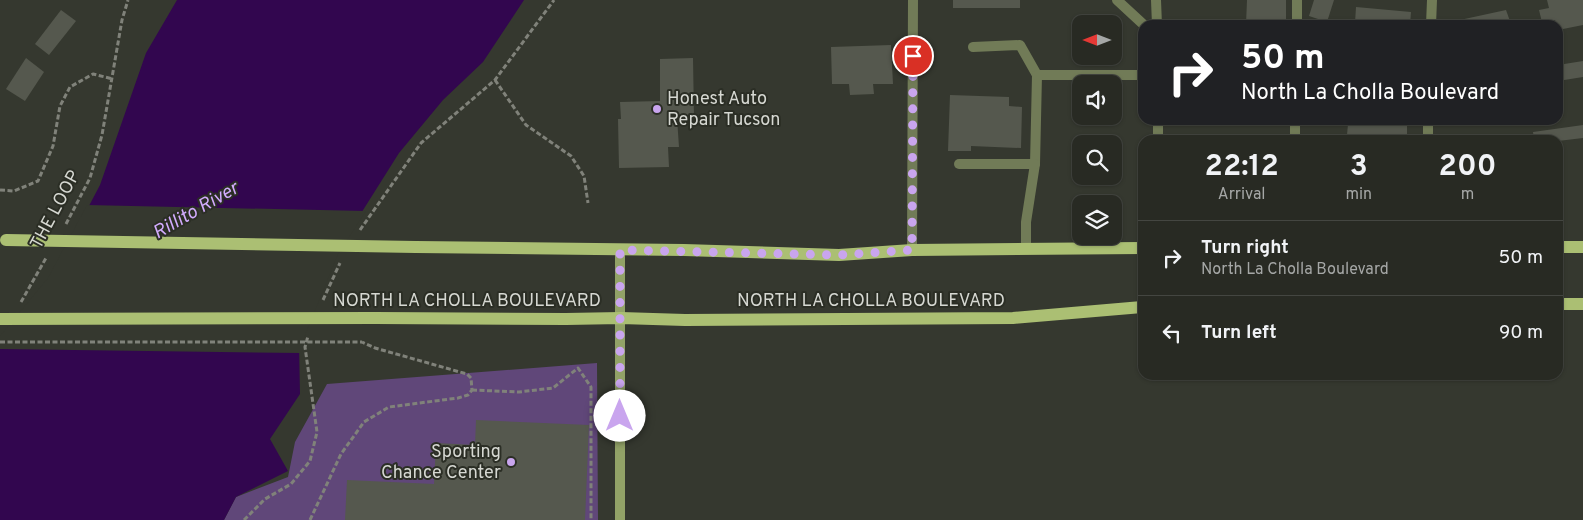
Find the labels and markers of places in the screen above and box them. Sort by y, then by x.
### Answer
pin [892,35,934,77]
place label: Honest Auto Repair Tucson [667,88,780,132]
marker: Honest Auto Repair Tucson [651,103,663,115]
place label: Sporting Chance Center [381,441,501,485]
marker: Sporting Chance Center [505,456,517,468]

